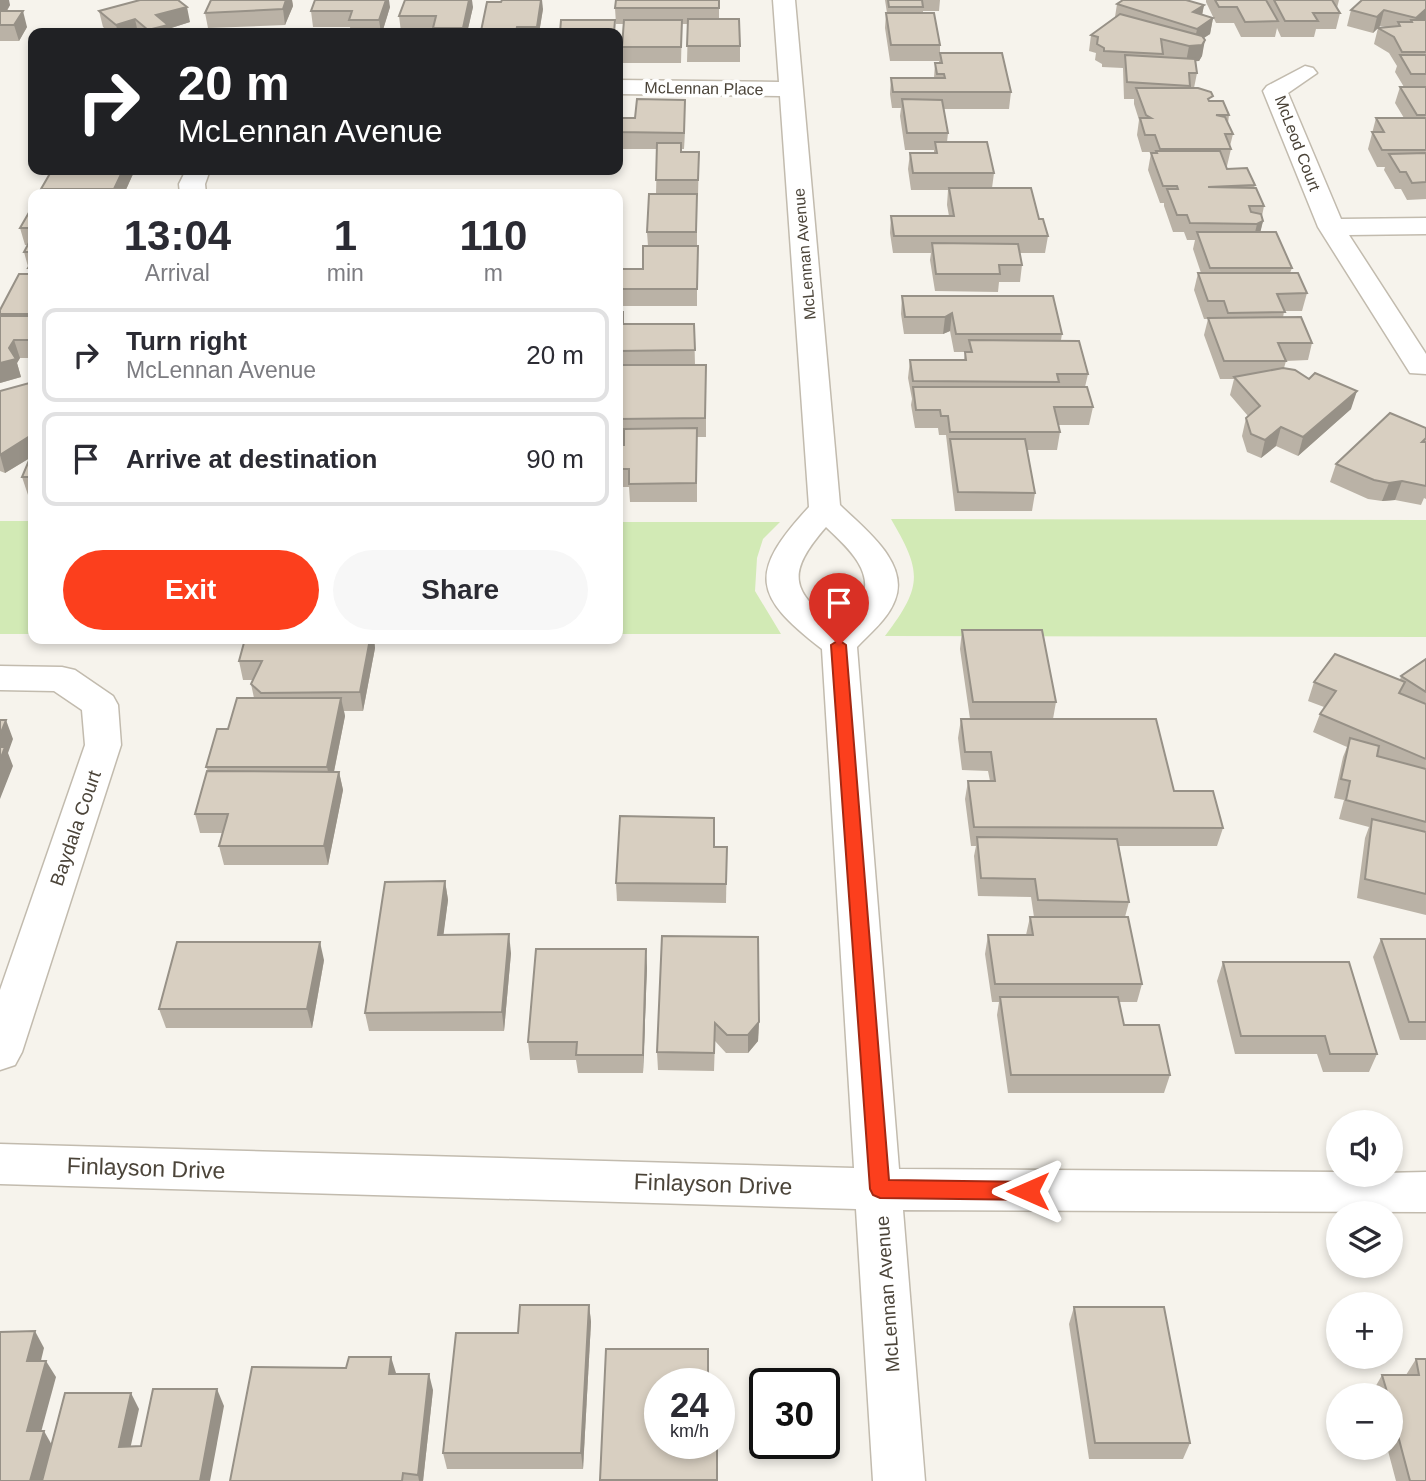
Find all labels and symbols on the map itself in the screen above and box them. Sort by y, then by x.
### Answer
street label: McLennan Place [644,79,764,98]
street label: McLeod Court [1272,93,1324,194]
street label: McLennan Avenue [790,187,819,321]
pin [809,573,869,645]
street label: Baydala Court [46,767,105,889]
street label: Finlayson Drive [66,1152,226,1184]
position arrow [991,1154,1065,1228]
street label: Finlayson Drive [633,1168,793,1200]
street label: McLennan Avenue [872,1215,903,1373]
speed limit sign: 30 [749,1368,840,1459]

